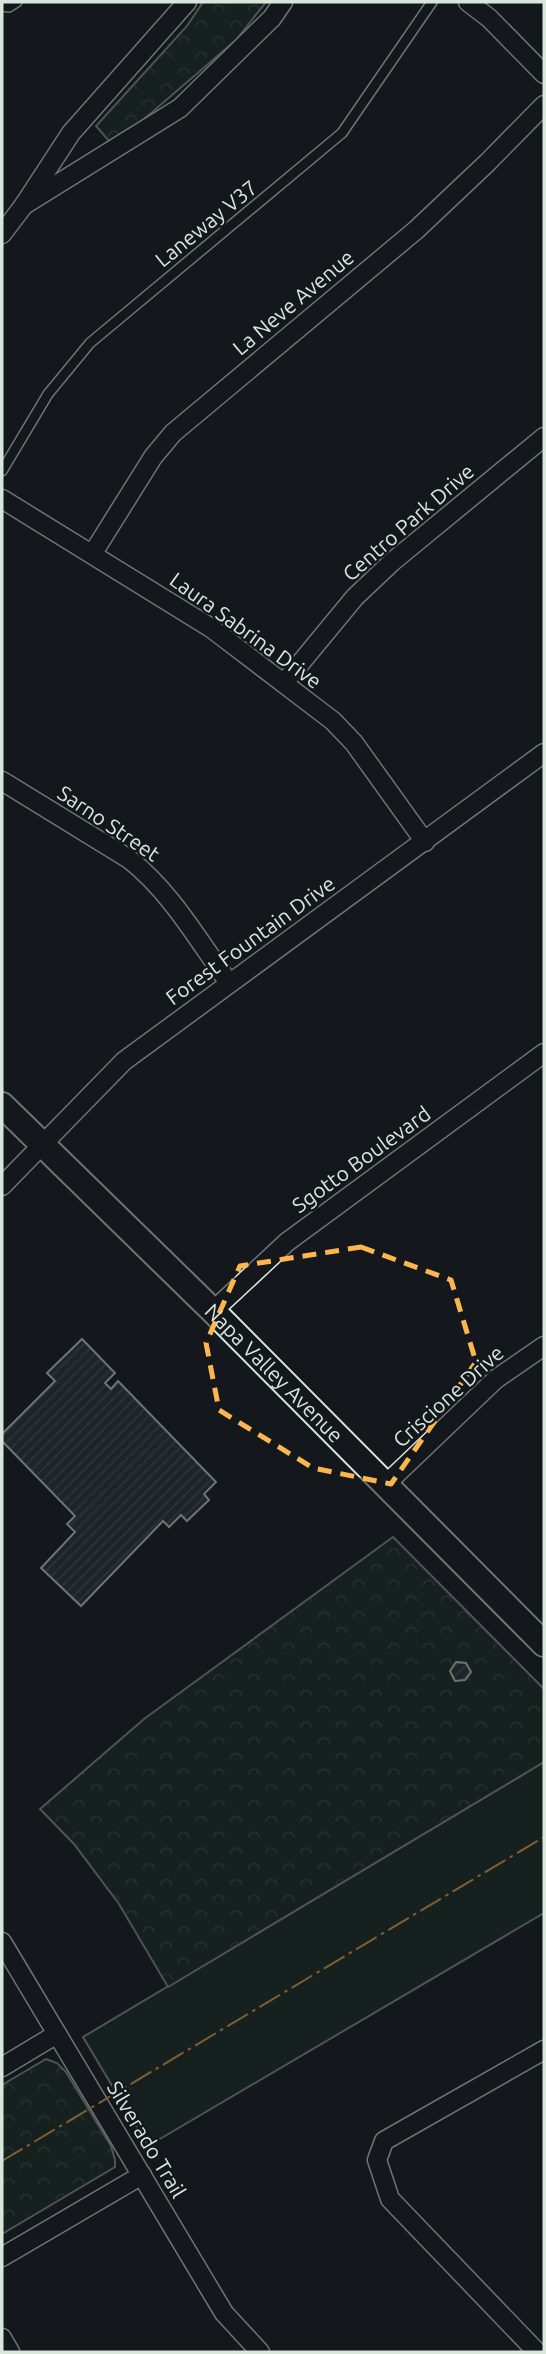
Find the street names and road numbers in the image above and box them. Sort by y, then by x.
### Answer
street label: Laneway V37 [150,175,262,271]
street label: La Neve Avenue [228,245,358,359]
street label: Centro Park Drive [338,459,478,585]
street label: Laura Sabrina Drive [166,567,326,693]
street label: Sarno Street [54,780,164,866]
street label: Forest Fountain Drive [161,871,339,1009]
street label: Sgotto Boulevard [287,1101,435,1217]
street label: Napa Valley Avenue [200,1298,348,1447]
street label: Criscione Drive [388,1340,508,1452]
street label: Silverado Trail [103,2076,191,2202]

